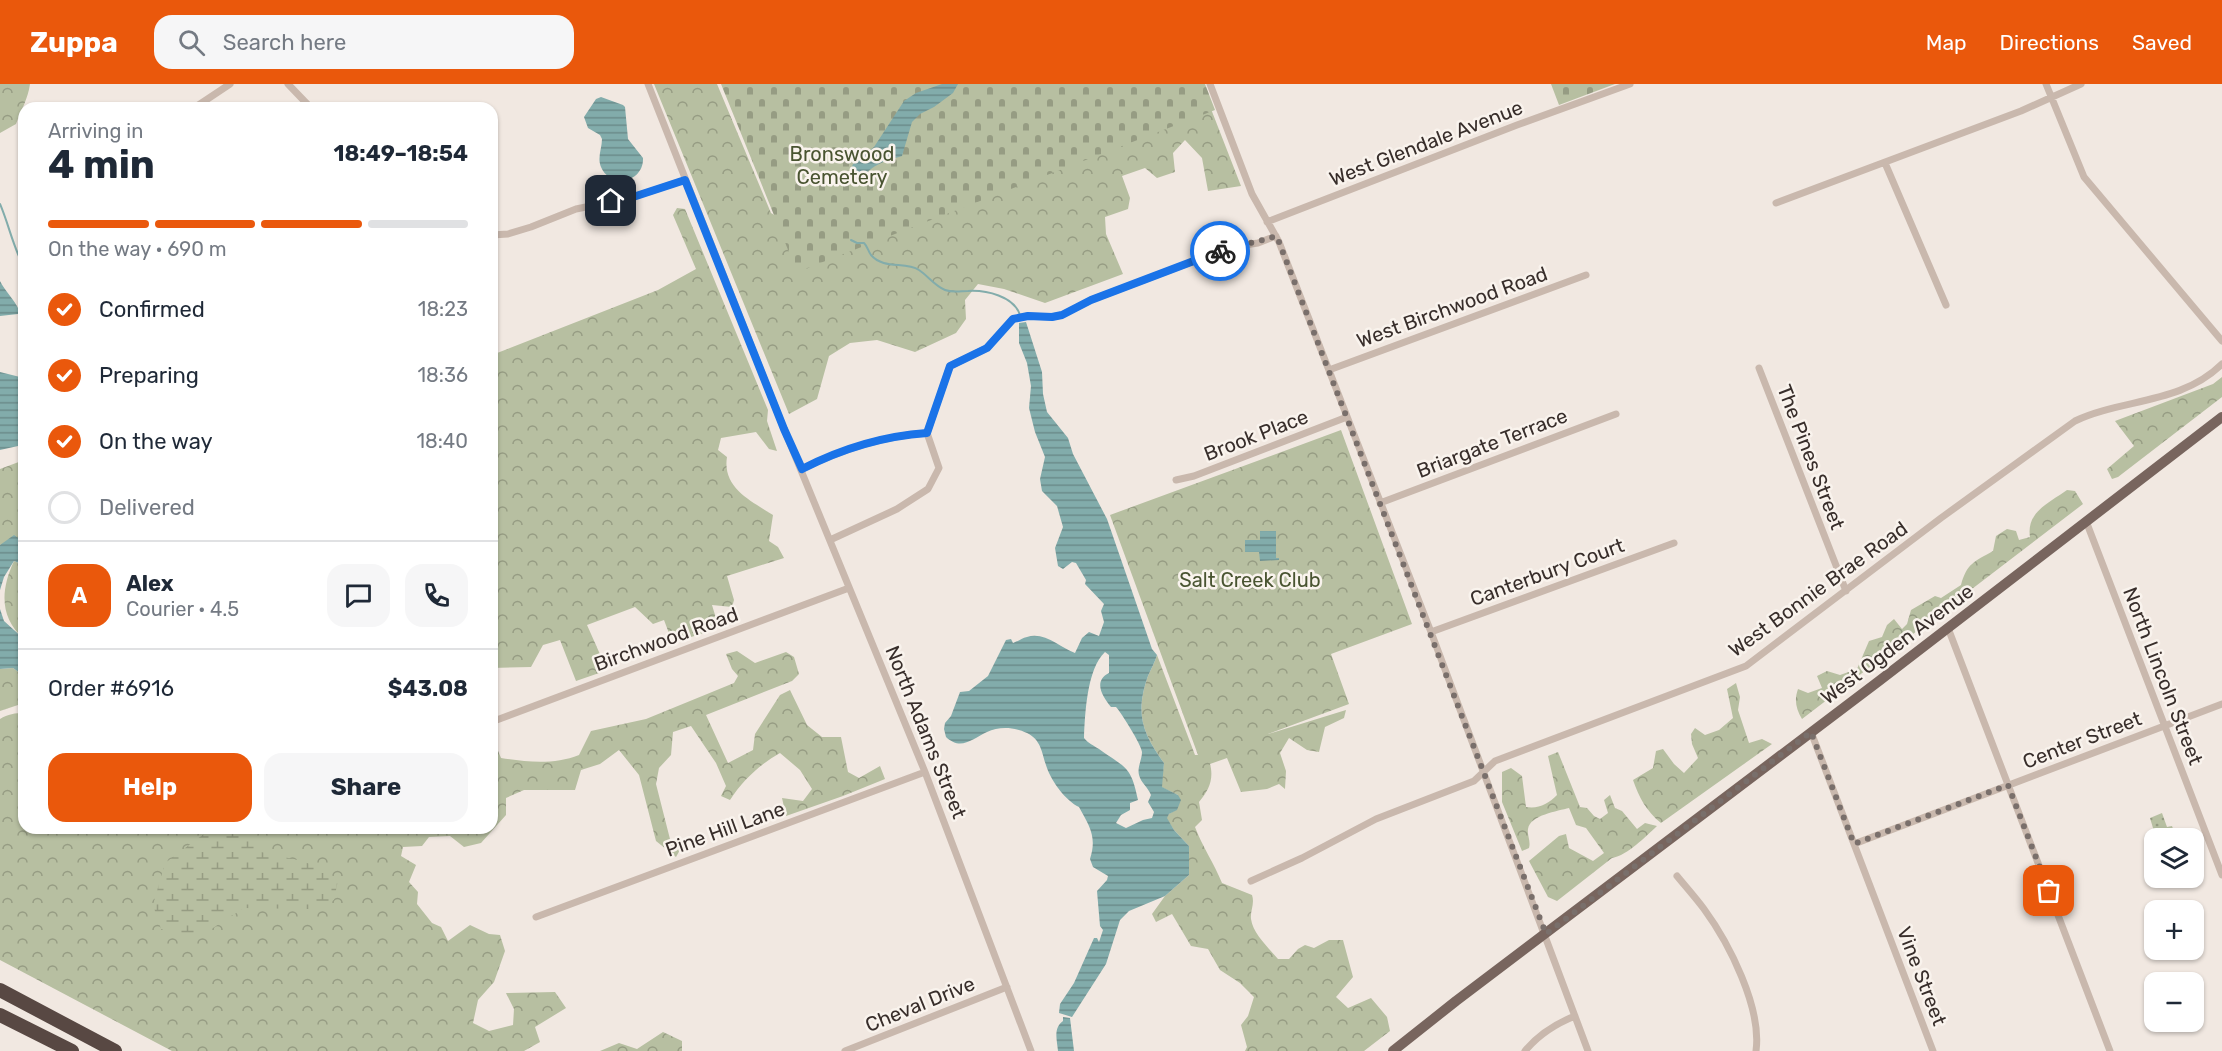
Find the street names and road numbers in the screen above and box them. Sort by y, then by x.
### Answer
street label: West Glendale Avenue [1326,95,1526,191]
street label: West Birchwood Road [1353,261,1551,353]
street label: The Pines Street [1772,381,1850,533]
street label: Briargate Terrace [1413,403,1571,483]
street label: Brook Place [1200,404,1312,466]
street label: West Bonnie Brae Road [1724,516,1912,662]
street label: Canterbury Court [1467,533,1627,611]
street label: West Ogden Avenue [1816,579,1978,709]
street label: North Lincoln Street [2118,584,2208,768]
street label: Birchwood Road [591,602,741,676]
street label: North Adams Street [880,642,972,822]
street label: Center Street [2019,706,2145,774]
street label: Pine Hill Lane [662,796,788,862]
street label: Vine Street [1892,923,1952,1029]
street label: Cheval Drive [862,971,978,1037]

